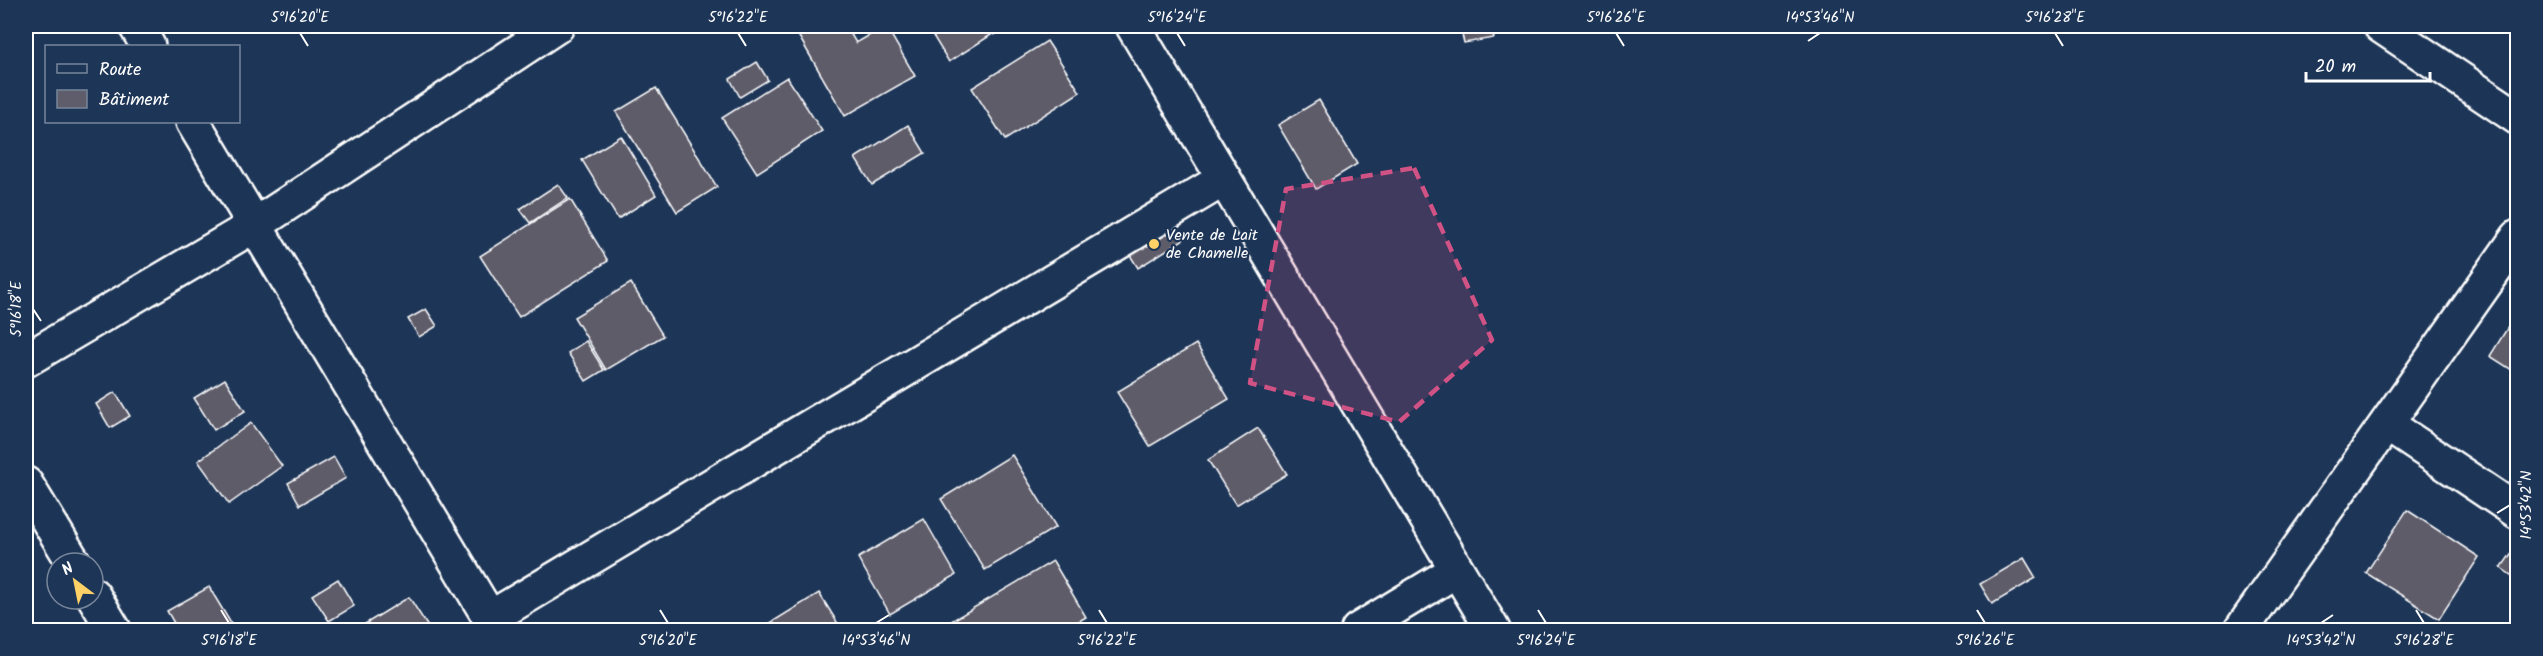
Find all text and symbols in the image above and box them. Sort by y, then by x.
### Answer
text: 5°16'20"E [271,6,330,30]
text: 5°16'22"E [708,6,769,30]
text: 5°16'24"E [1147,6,1208,30]
text: 5°16'26"E [1586,6,1647,30]
text: 14°53'46"N [1786,6,1854,30]
text: 5°16'28"E [2025,6,2086,30]
legend [45,45,240,123]
scale bar [2306,45,2430,83]
text: 20 m [2315,53,2356,82]
text: Route [99,56,141,85]
text: Bâtiment [99,86,170,115]
place label: Vente de Lait de Chamelle [1166,223,1259,266]
marker: Vente de Lait de Chamelle [1147,237,1161,251]
text: 5°16'18"E [5,280,29,337]
text: 14°53'42"N [2515,471,2539,539]
north arrow [45,551,105,611]
text: N [57,556,79,583]
text: 5°16'18"E [201,629,258,653]
text: 5°16'20"E [639,629,698,653]
text: 14°53'46"N [842,629,910,653]
text: 5°16'22"E [1077,629,1138,653]
text: 5°16'24"E [1516,629,1577,653]
text: 5°16'26"E [1955,629,2016,653]
text: 14°53'42"N [2287,629,2355,653]
text: 5°16'28"E [2394,629,2455,653]

